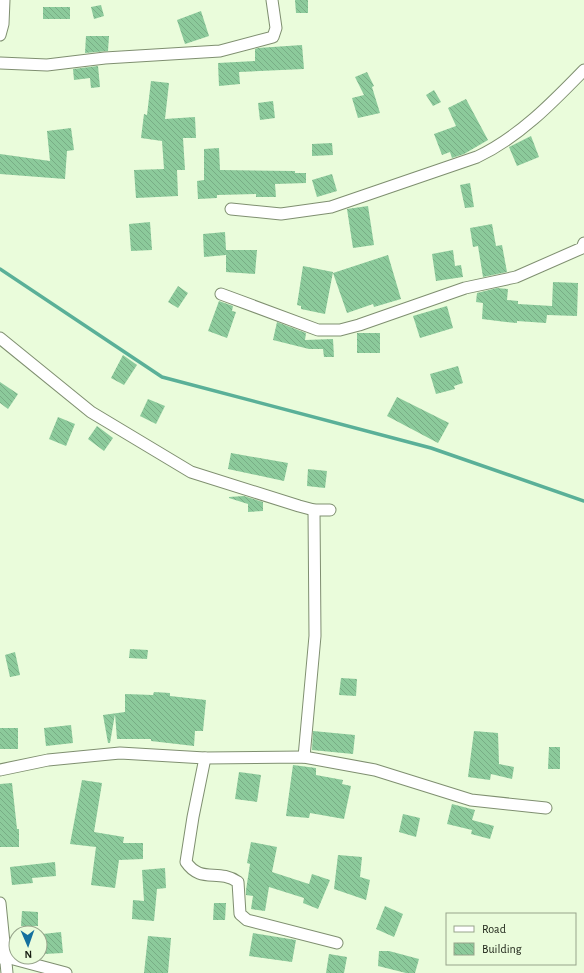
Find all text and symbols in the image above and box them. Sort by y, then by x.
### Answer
legend [446,913,576,965]
text: Road [482,923,506,935]
north arrow [8,925,48,965]
text: Building [482,943,522,955]
text: N [24,949,32,960]

